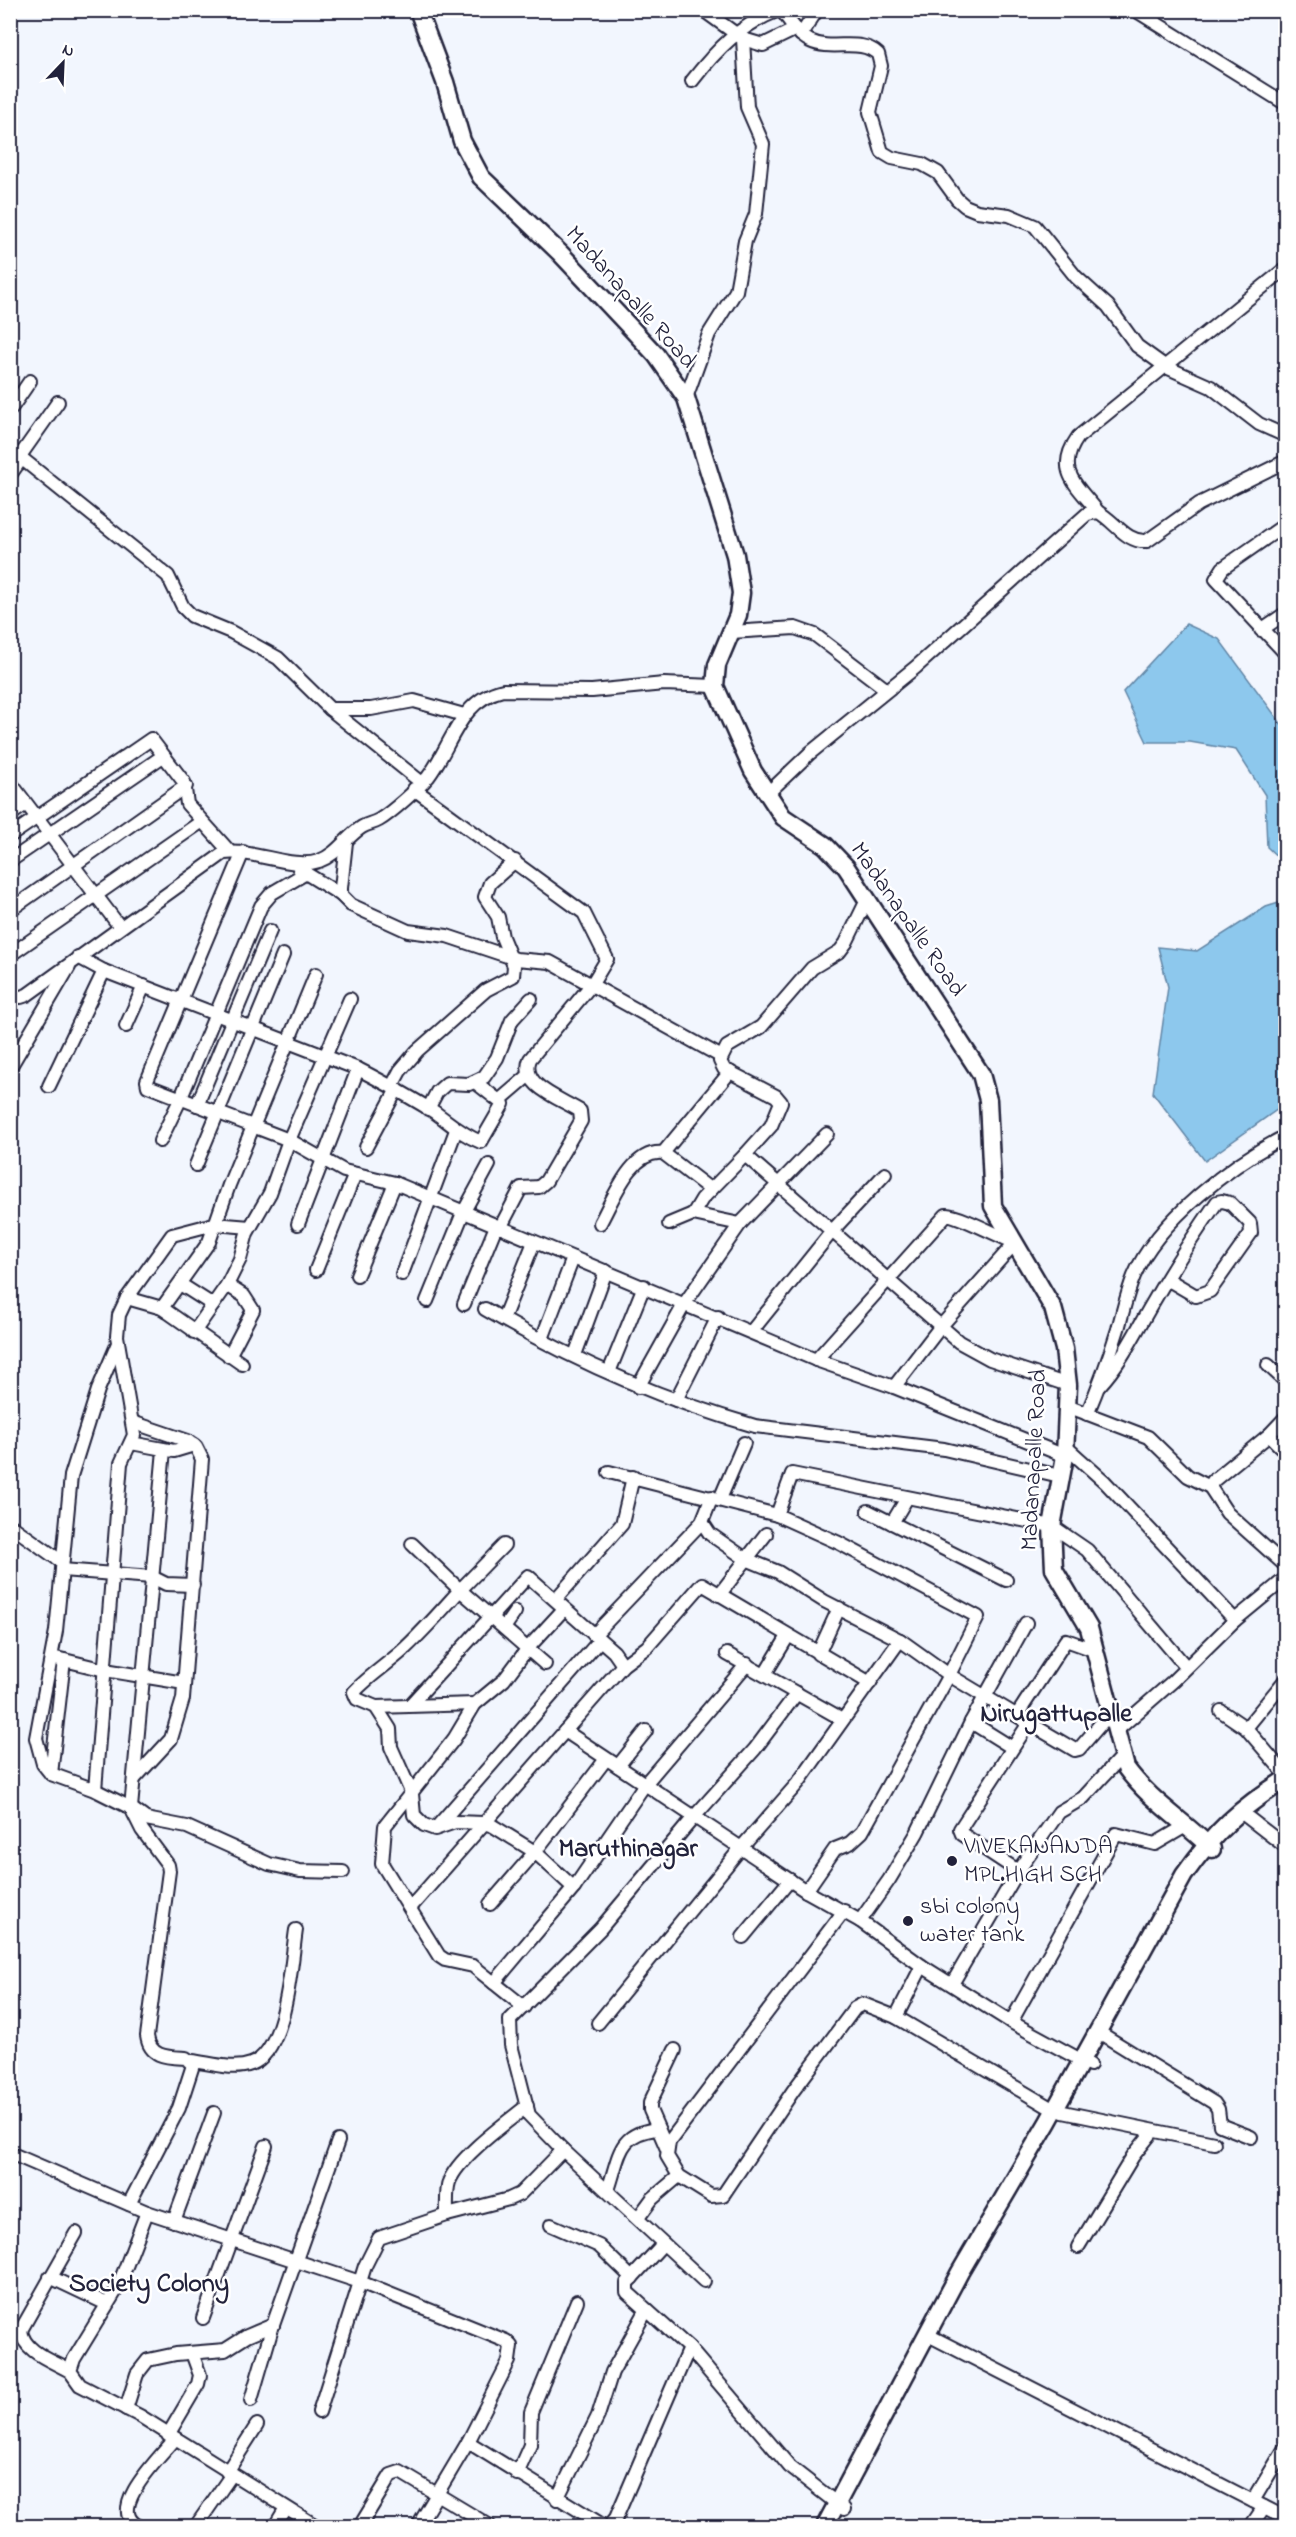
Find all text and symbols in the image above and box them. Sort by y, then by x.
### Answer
north arrow [33,33,93,93]
text: N [58,38,78,64]
street label: Madanapalle Road [556,219,704,378]
street label: Madanapalle Road [841,835,974,1005]
street label: Madanapalle Road [1013,1368,1057,1552]
district label: Nirugattupalle [980,1696,1133,1735]
place label: VIVEKANANDA MPL.HIGH SCH [963,1830,1113,1893]
district label: Maruthinagar [558,1831,698,1870]
marker: VIVEKANANDA MPL.HIGH SCH [945,1854,959,1868]
place label: sbi colony water tank [920,1890,1025,1953]
marker: sbi colony water tank [901,1914,915,1928]
district label: Society Colony [69,2266,229,2304]

